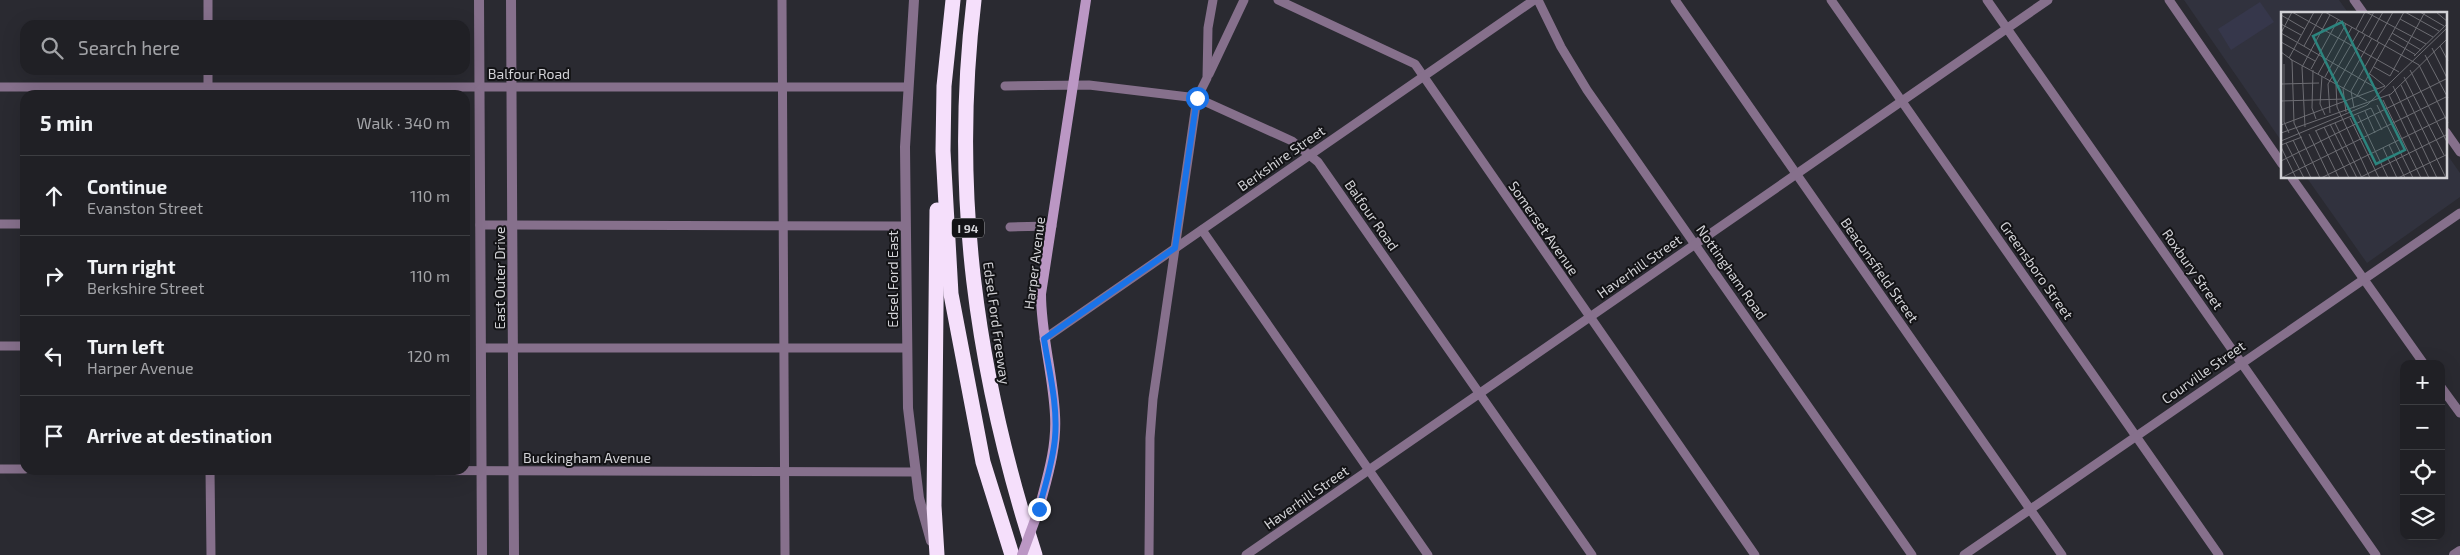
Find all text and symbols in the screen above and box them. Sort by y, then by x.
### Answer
inset map [2281,12,2448,179]
search box [20,20,470,75]
icon: search [38,34,66,62]
text: Search here [78,36,180,59]
street label: Balfour Road [488,65,570,82]
route start [1186,87,1209,110]
text: 5 min [40,110,93,135]
text: Walk · 340 m [357,113,450,132]
street label: Berkshire Street [1234,122,1328,194]
text: Continue [87,175,167,198]
street label: Balfour Road [1341,176,1403,254]
street label: Somerset Avenue [1505,178,1583,278]
icon: ahead [40,182,68,210]
text: 110 m [410,186,450,205]
text: Evanston Street [87,198,203,217]
street label: Beaconsfield Street [1837,214,1923,326]
street label: Harper Avenue [1020,216,1048,310]
road number: I 94 [952,218,984,238]
street label: Greensboro Street [1997,218,2077,322]
street label: Nottingham Road [1693,222,1771,322]
street label: Roxbury Street [2159,225,2227,313]
street label: East Outer Drive [491,227,508,329]
street label: Edsel Ford East [884,230,901,328]
street label: Haverhill Street [1594,231,1684,301]
text: Turn right [87,255,175,278]
street label: Edsel Ford Freeway [980,261,1014,386]
icon: right [40,262,68,290]
text: 110 m [410,266,450,285]
text: Berkshire Street [87,278,204,297]
text: Turn left [87,335,164,358]
street label: Courville Street [2158,337,2248,407]
icon: left [40,342,68,370]
text: 120 m [407,346,450,365]
text: Harper Avenue [87,358,194,377]
map controls [2400,360,2445,540]
button: + [2400,360,2445,405]
button: − [2400,405,2445,450]
icon: arrive [40,422,68,450]
text: Arrive at destination [87,424,272,447]
street label: Buckingham Avenue [523,449,651,466]
button: locate [2400,450,2445,495]
street label: Haverhill Street [1261,462,1351,532]
button: layers [2400,495,2445,540]
route end [1028,498,1051,521]

